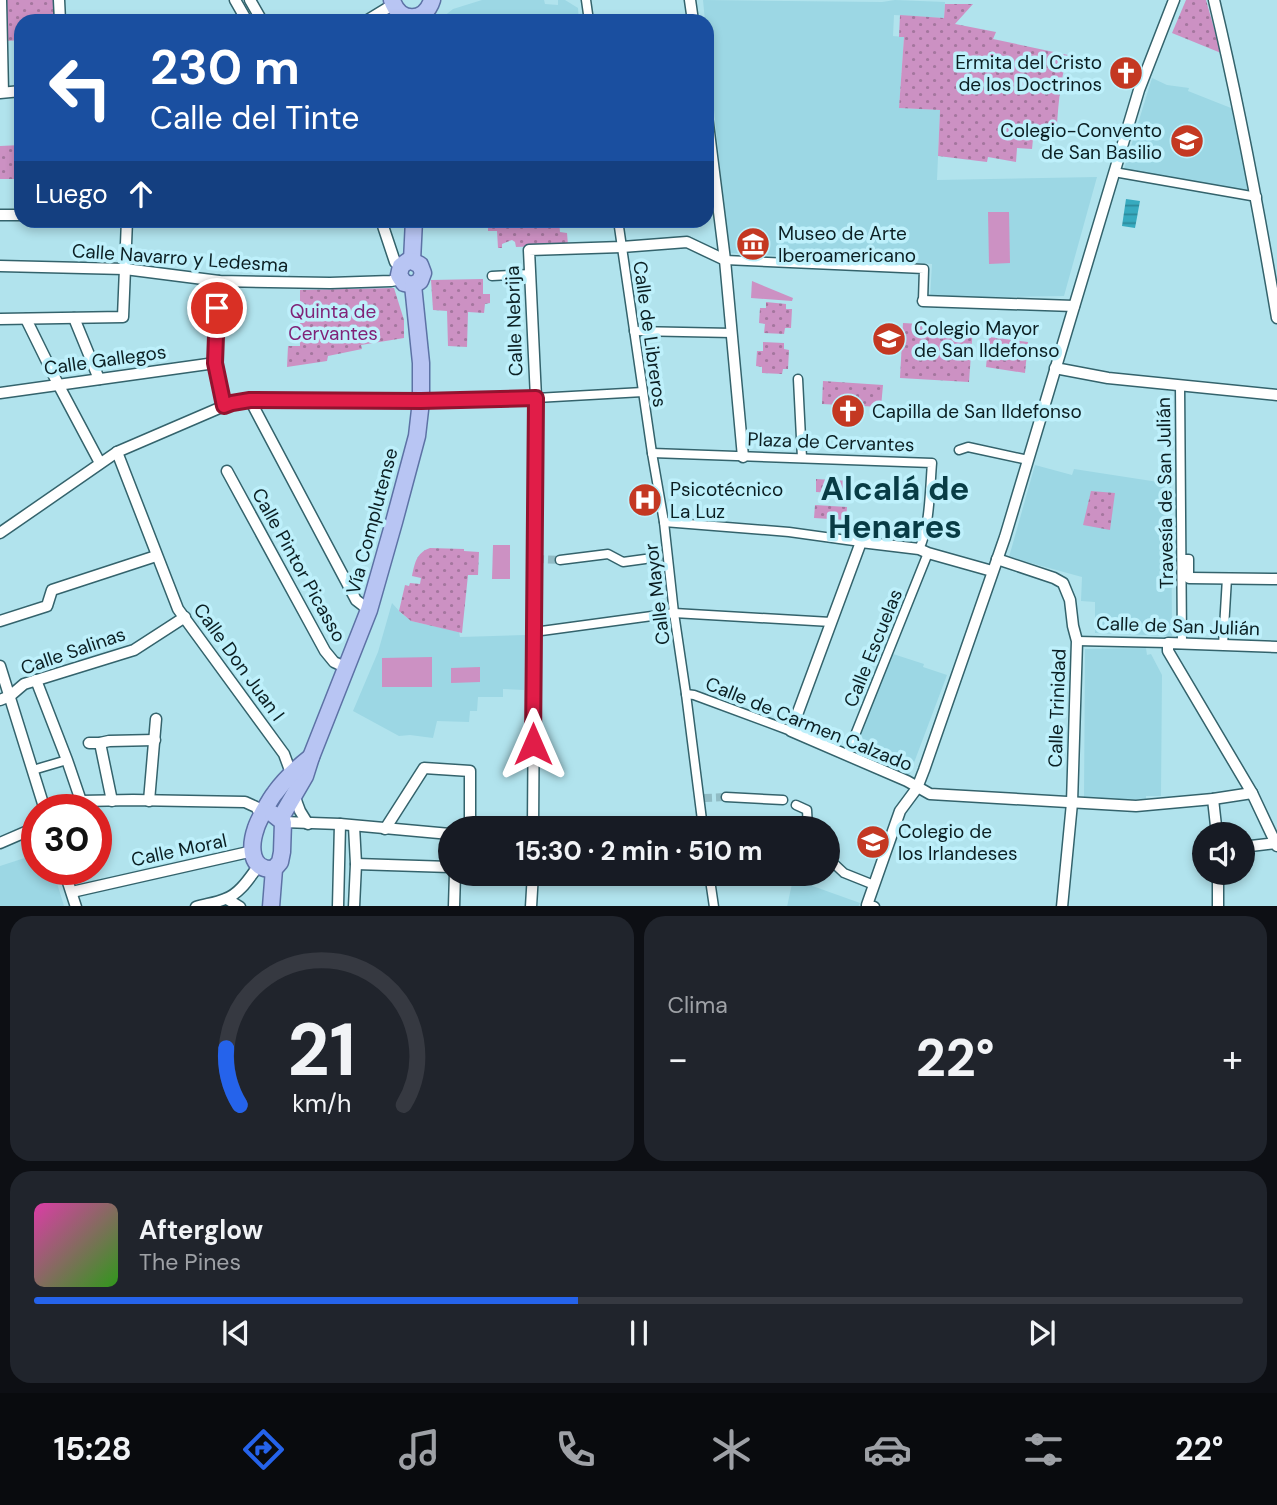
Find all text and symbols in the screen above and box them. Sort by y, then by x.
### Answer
text: 230 m [150,35,300,99]
icon: left [35,42,126,133]
place label: Ermita del Cristo de los Doctrinos [955,50,1102,97]
church icon: Ermita del Cristo de los Doctrinos [1107,54,1145,92]
text: Calle del Tinte [150,97,359,139]
place label: Colegio-Convento de San Basilio [1000,118,1162,165]
school or university icon: Colegio-Convento de San Basilio [1168,122,1206,160]
icon: ahead [122,175,160,213]
text: Luego [35,177,108,211]
place label: Museo de Arte Iberoamericano [778,221,916,268]
museum icon: Museo de Arte Iberoamericano [734,225,772,263]
street label: Calle Navarro y Ledesma [71,238,289,278]
street label: Calle de Libreros [627,259,673,409]
street label: Calle Nebrija [500,265,528,377]
pin [187,278,247,338]
icon: arrive [198,289,236,327]
park label: Quinta de Cervantes [288,299,378,346]
place label: Colegio Mayor de San Ildefonso [914,316,1060,363]
school or university icon: Colegio Mayor de San Ildefonso [870,320,908,358]
street label: Calle Gallegos [42,339,168,381]
church icon: Capilla de San Ildefonso [829,392,867,430]
street label: Travesía de San Julián [1151,397,1179,589]
place label: Capilla de San Ildefonso [872,399,1082,424]
street label: Plaza de Cervantes [747,427,915,457]
street label: Vía Complutense [340,445,404,597]
district label: Alcalá de Henares [821,467,969,548]
place label: Psicotécnico La Luz [670,477,783,524]
hospital icon: Psicotécnico La Luz [626,481,664,519]
street label: Calle Pintor Picasso [246,484,352,646]
street label: Calle Mayor [638,542,676,646]
street label: Calle Escuelas [838,585,908,711]
street label: Calle Don Juan I [188,598,290,726]
street label: Calle de San Julián [1096,611,1260,641]
street label: Calle Salinas [17,621,129,681]
street label: Calle Trinidad [1042,648,1072,768]
street label: Calle de Carmen Calzado [702,671,916,777]
position arrow [496,707,570,781]
speed limit sign: 30 [21,794,112,885]
place label: Colegio de los Irlandeses [898,819,1018,866]
map controls [1192,822,1255,885]
button: sound [1192,822,1255,885]
school or university icon: Colegio de los Irlandeses [854,823,892,861]
street label: Calle Moral [129,828,229,872]
text: 15:30 · 2 min · 510 m [515,834,763,868]
text: Clima [668,990,728,1020]
text: 21 [287,1003,356,1098]
text: 22° [916,1024,995,1092]
text: − [668,1034,688,1084]
text: + [1222,1034,1243,1084]
text: km/h [292,1086,351,1119]
text: Afterglow [139,1213,263,1247]
text: The Pines [139,1247,241,1277]
icon: previous [217,1314,255,1352]
icon: pause [620,1314,658,1352]
icon: next [1023,1314,1061,1352]
icon: directions [239,1425,288,1474]
icon: music [395,1425,444,1474]
icon: phone [551,1425,600,1474]
icon: climate [707,1425,756,1474]
icon: car [863,1425,912,1474]
icon: filters [1019,1425,1068,1474]
text: 15:28 [54,1428,132,1470]
text: 22° [1175,1428,1223,1470]

